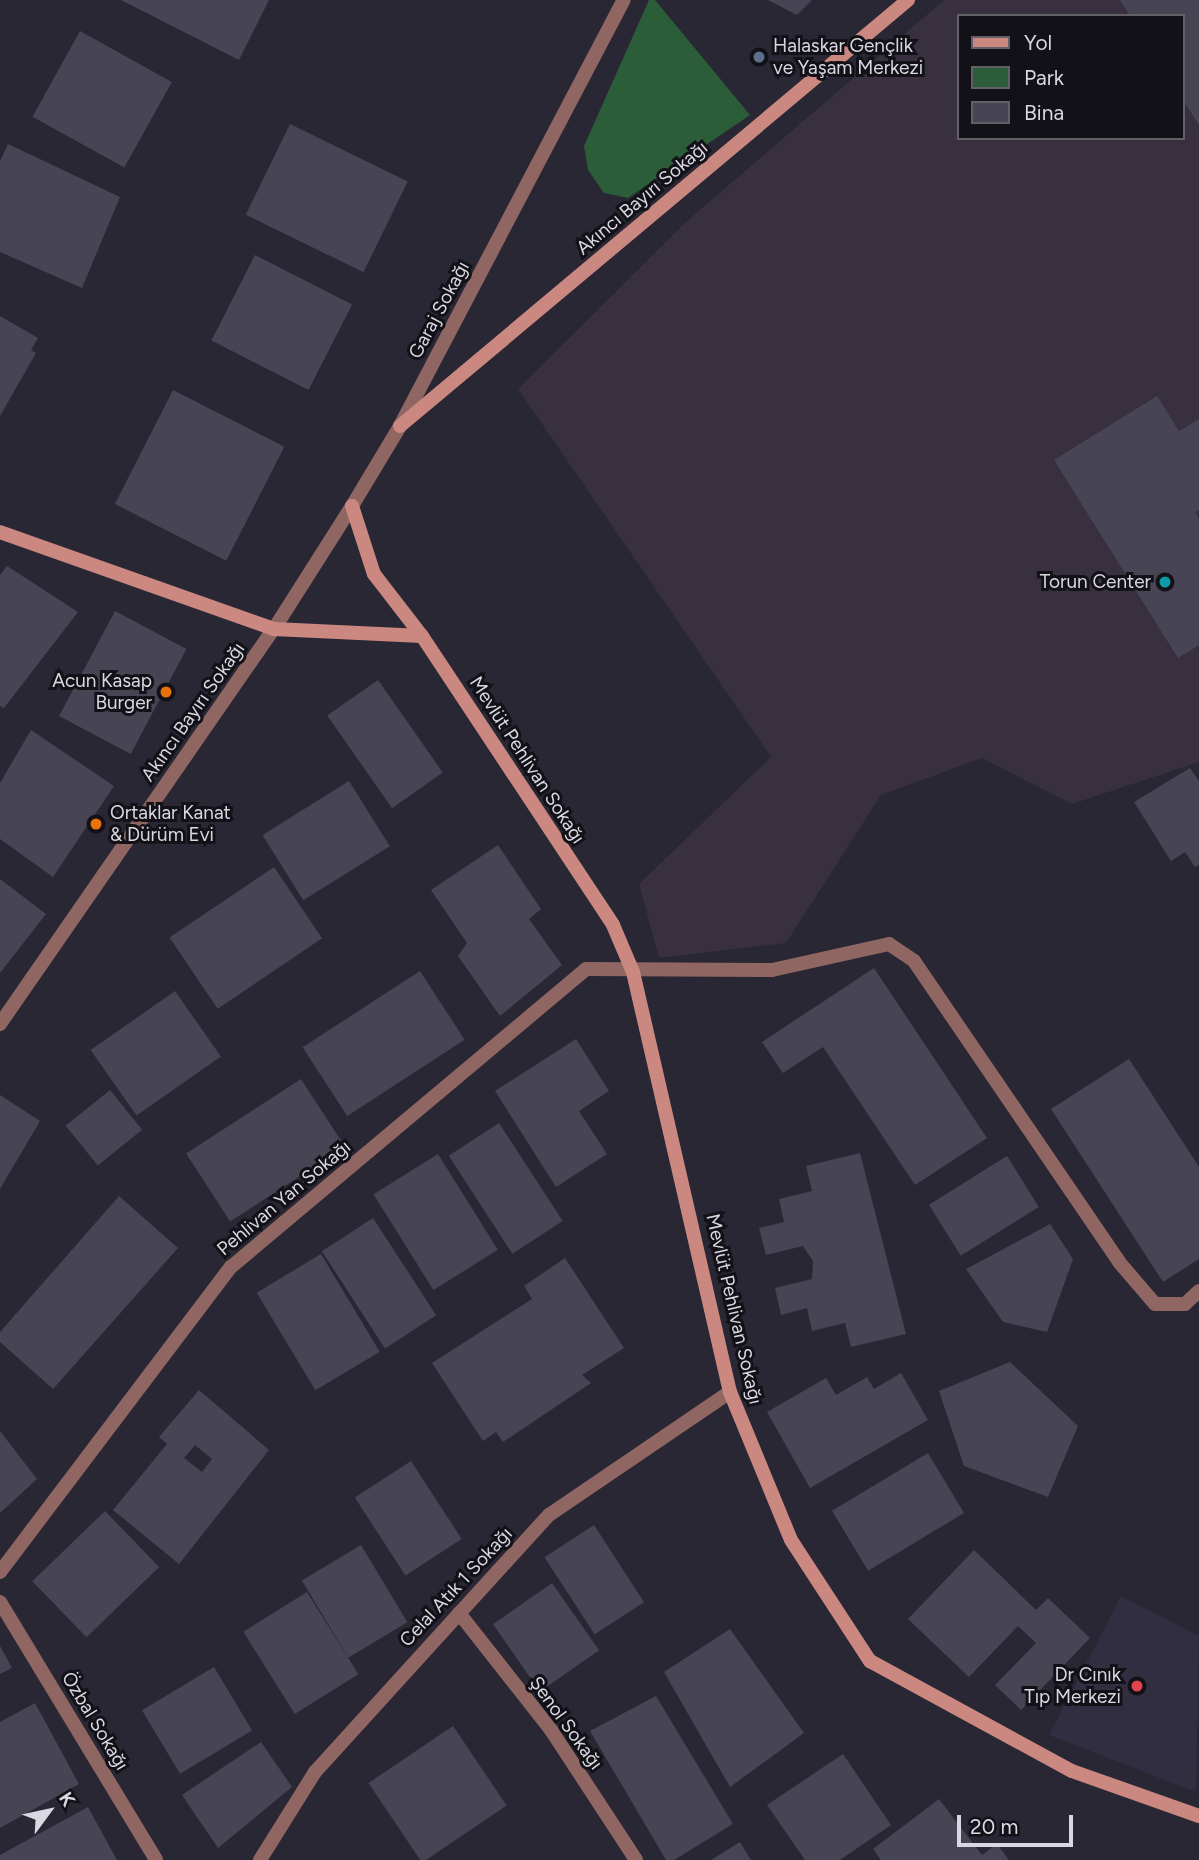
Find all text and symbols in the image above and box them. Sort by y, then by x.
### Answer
legend [958,14,1185,140]
text: Yol [1024,30,1052,55]
place label: Halaskar Gençlik ve Yaşam Merkezi [773,35,923,79]
marker: Halaskar Gençlik ve Yaşam Merkezi [751,49,767,65]
text: Park [1024,65,1064,90]
text: Bina [1024,100,1064,125]
street label: Akıncı Bayırı Sokağı [572,136,712,260]
street label: Garaj Sokağı [404,257,474,363]
place label: Torun Center [1040,571,1151,593]
marker: Torun Center [1157,574,1173,590]
street label: Akıncı Bayırı Sokağı [136,638,250,786]
place label: Acun Kasap Burger [52,670,152,714]
street label: Mevlüt Pehlivan Sokağı [464,672,590,848]
marker: Acun Kasap Burger [158,684,174,700]
place label: Ortaklar Kanat & Dürüm Evi [110,802,231,846]
marker: Ortaklar Kanat & Dürüm Evi [88,816,104,832]
street label: Pehlivan Yan Sokağı [213,1136,355,1260]
street label: Mevlüt Pehlivan Sokağı [701,1212,767,1406]
street label: Celal Atık 1 Sokağı [395,1523,517,1651]
place label: Dr Cınık Tıp Merkezi [1024,1664,1121,1708]
street label: Özbal Sokağı [57,1668,133,1774]
street label: Şenol Sokağı [525,1672,607,1774]
marker: Dr Cınık Tıp Merkezi [1127,1676,1147,1696]
north arrow [14,1776,84,1846]
text: K [54,1788,80,1811]
scale bar [961,1800,1076,1844]
text: 20 m [970,1814,1018,1839]

